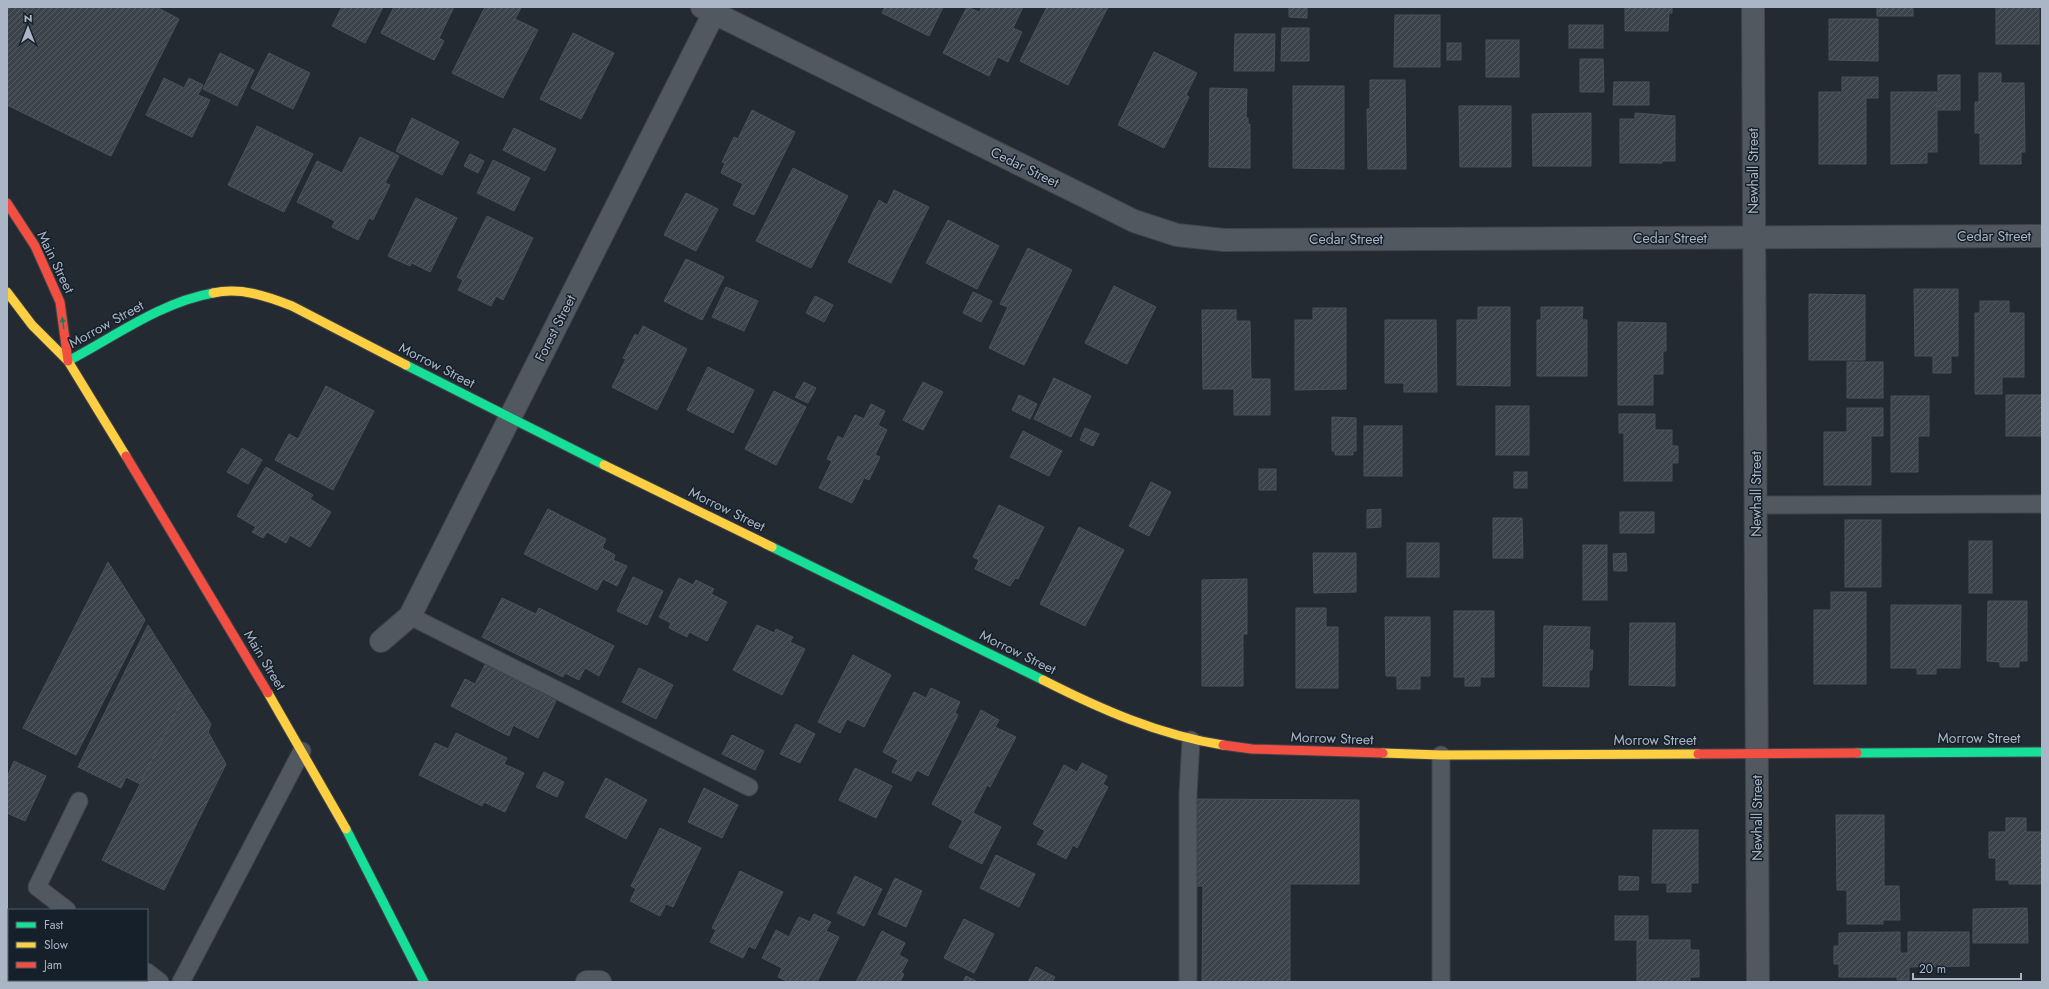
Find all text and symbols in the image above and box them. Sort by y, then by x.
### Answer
north arrow [8,8,48,48]
text: N [24,10,32,26]
street label: Newhall Street [1743,128,1763,214]
street label: Cedar Street [987,142,1063,192]
street label: Cedar Street [1957,226,2032,246]
street label: Main Street [32,228,80,297]
street label: Cedar Street [1633,228,1708,248]
street label: Cedar Street [1309,229,1384,249]
street label: Forest Street [530,291,581,365]
street label: Morrow Street [65,295,148,353]
one-way arrow [60,316,66,329]
street label: Morrow Street [396,337,479,393]
street label: Newhall Street [1746,451,1766,537]
street label: Morrow Street [685,482,769,536]
street label: Morrow Street [976,625,1060,679]
street label: Main Street [239,626,291,694]
street label: Morrow Street [1290,727,1374,749]
street label: Morrow Street [1938,728,2021,748]
street label: Morrow Street [1614,730,1697,750]
street label: Newhall Street [1747,775,1767,861]
legend [8,909,148,981]
text: Fast [44,916,63,934]
text: Slow [44,936,69,954]
scale bar [1913,955,2021,981]
text: Jam [42,956,62,974]
text: 20 m [1919,960,1946,978]

